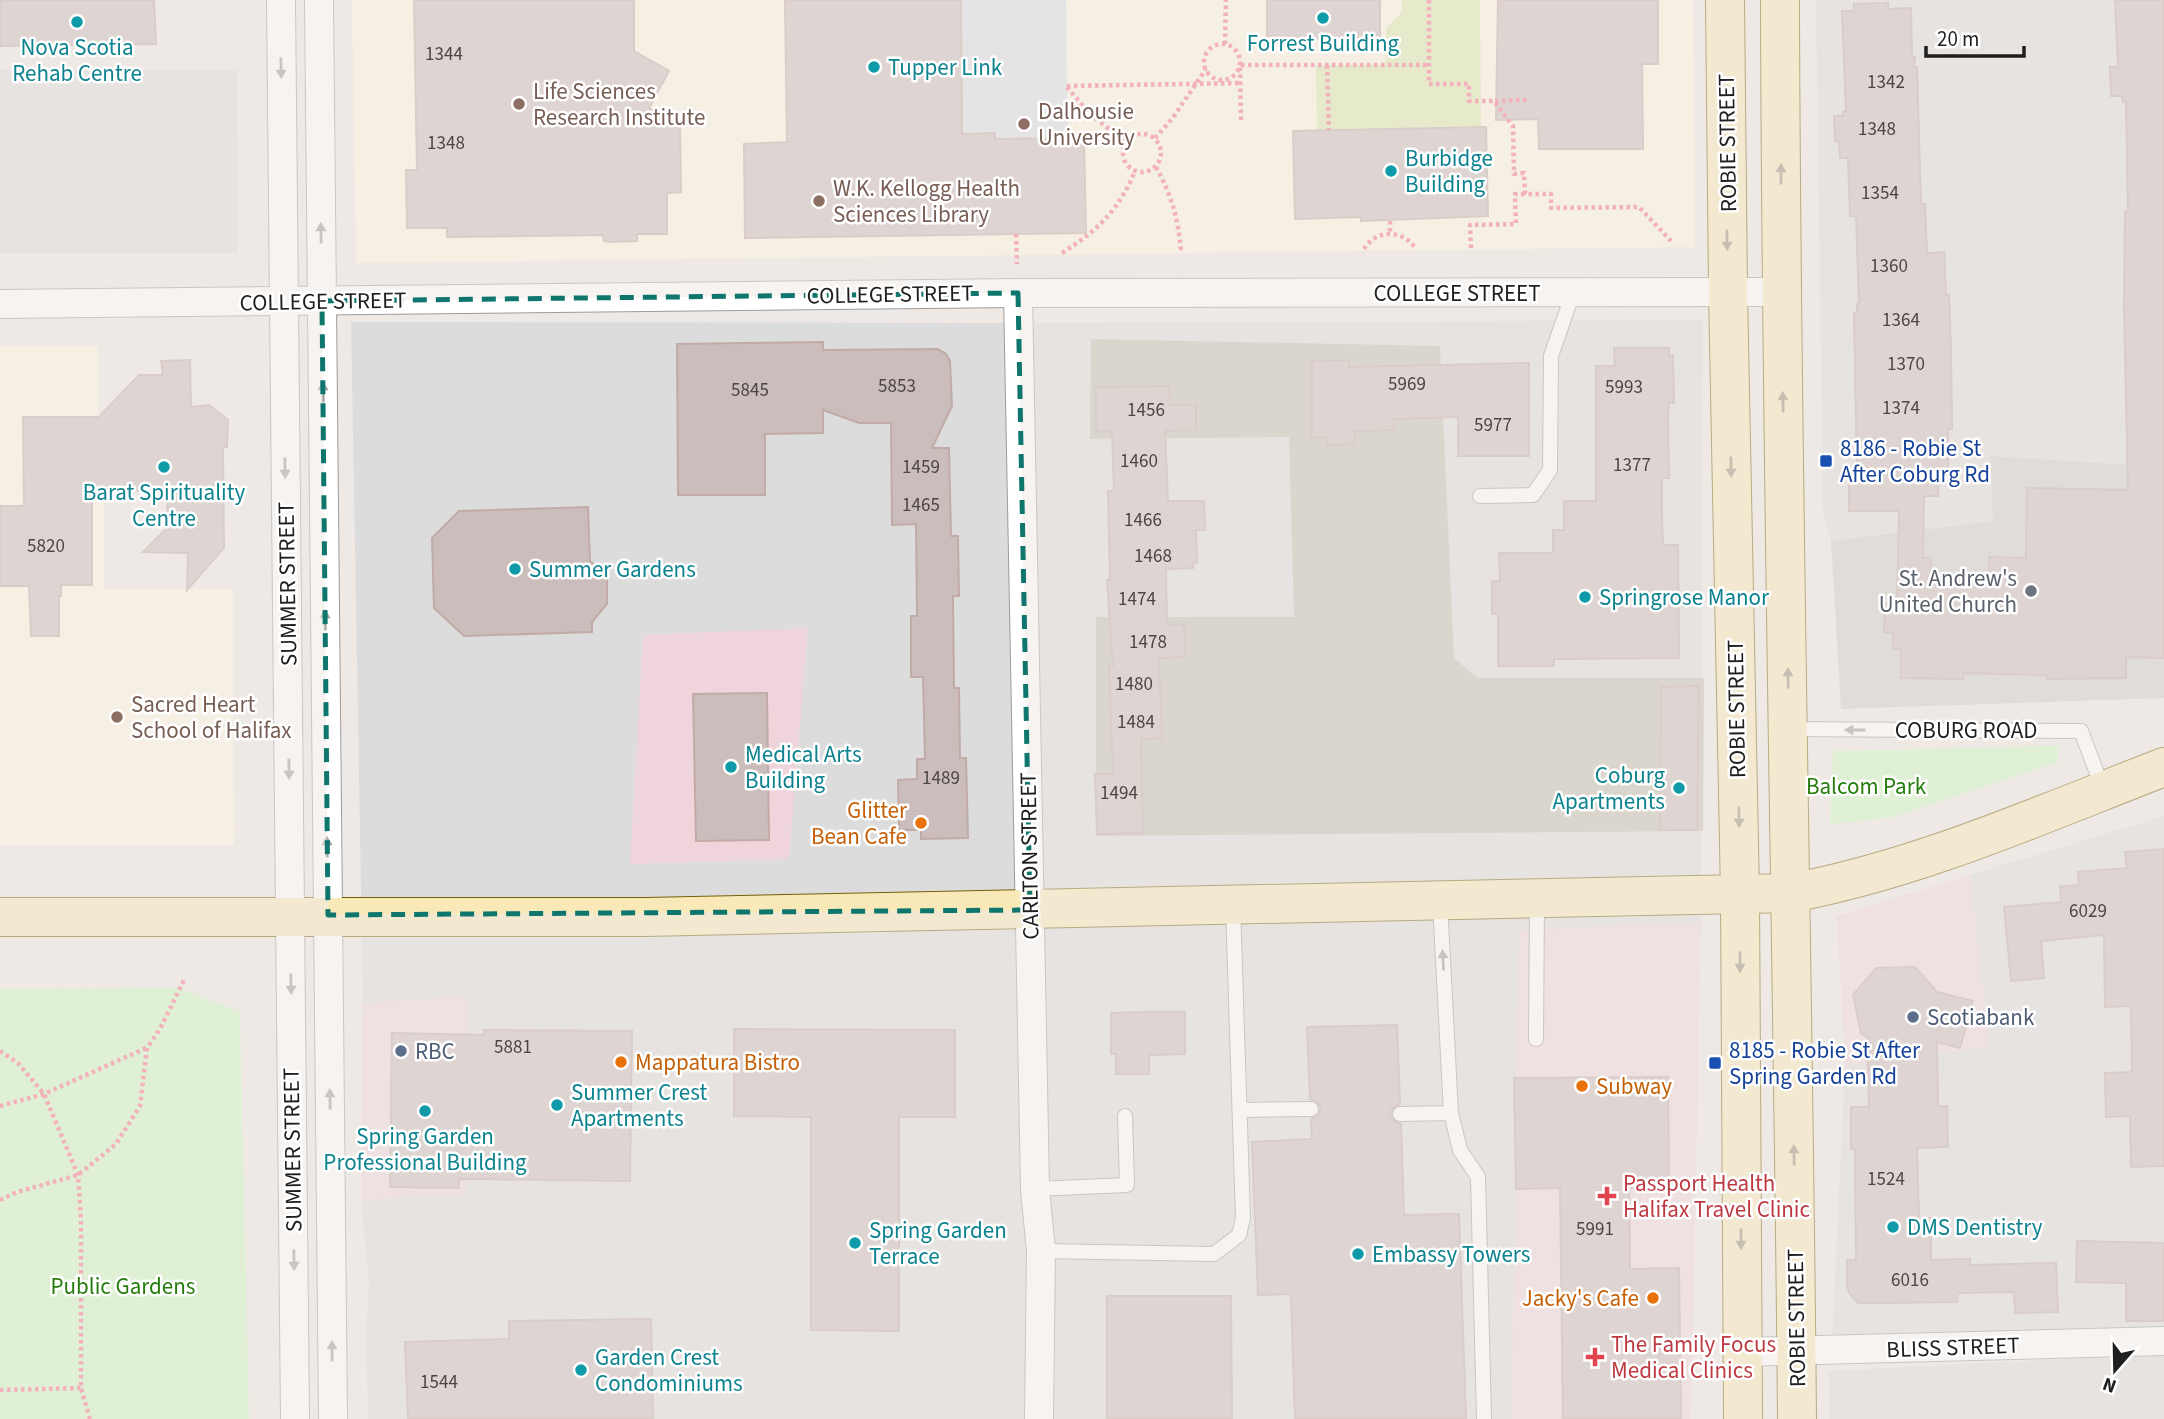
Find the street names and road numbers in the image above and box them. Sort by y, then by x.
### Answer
street label: ROBIE STREET [1710,73,1745,213]
street label: COLLEGE STREET [806,277,974,312]
street label: COLLEGE STREET [1374,277,1540,310]
street label: COLLEGE STREET [239,284,407,319]
street label: SUMMER STREET [270,502,305,666]
street label: ROBIE STREET [1719,639,1754,779]
street label: COBURG ROAD [1895,714,2037,747]
street label: CARLTON STREET [1012,772,1047,940]
street label: SUMMER STREET [275,1068,310,1232]
street label: ROBIE STREET [1779,1248,1814,1388]
street label: BLISS STREET [1886,1329,2020,1366]

